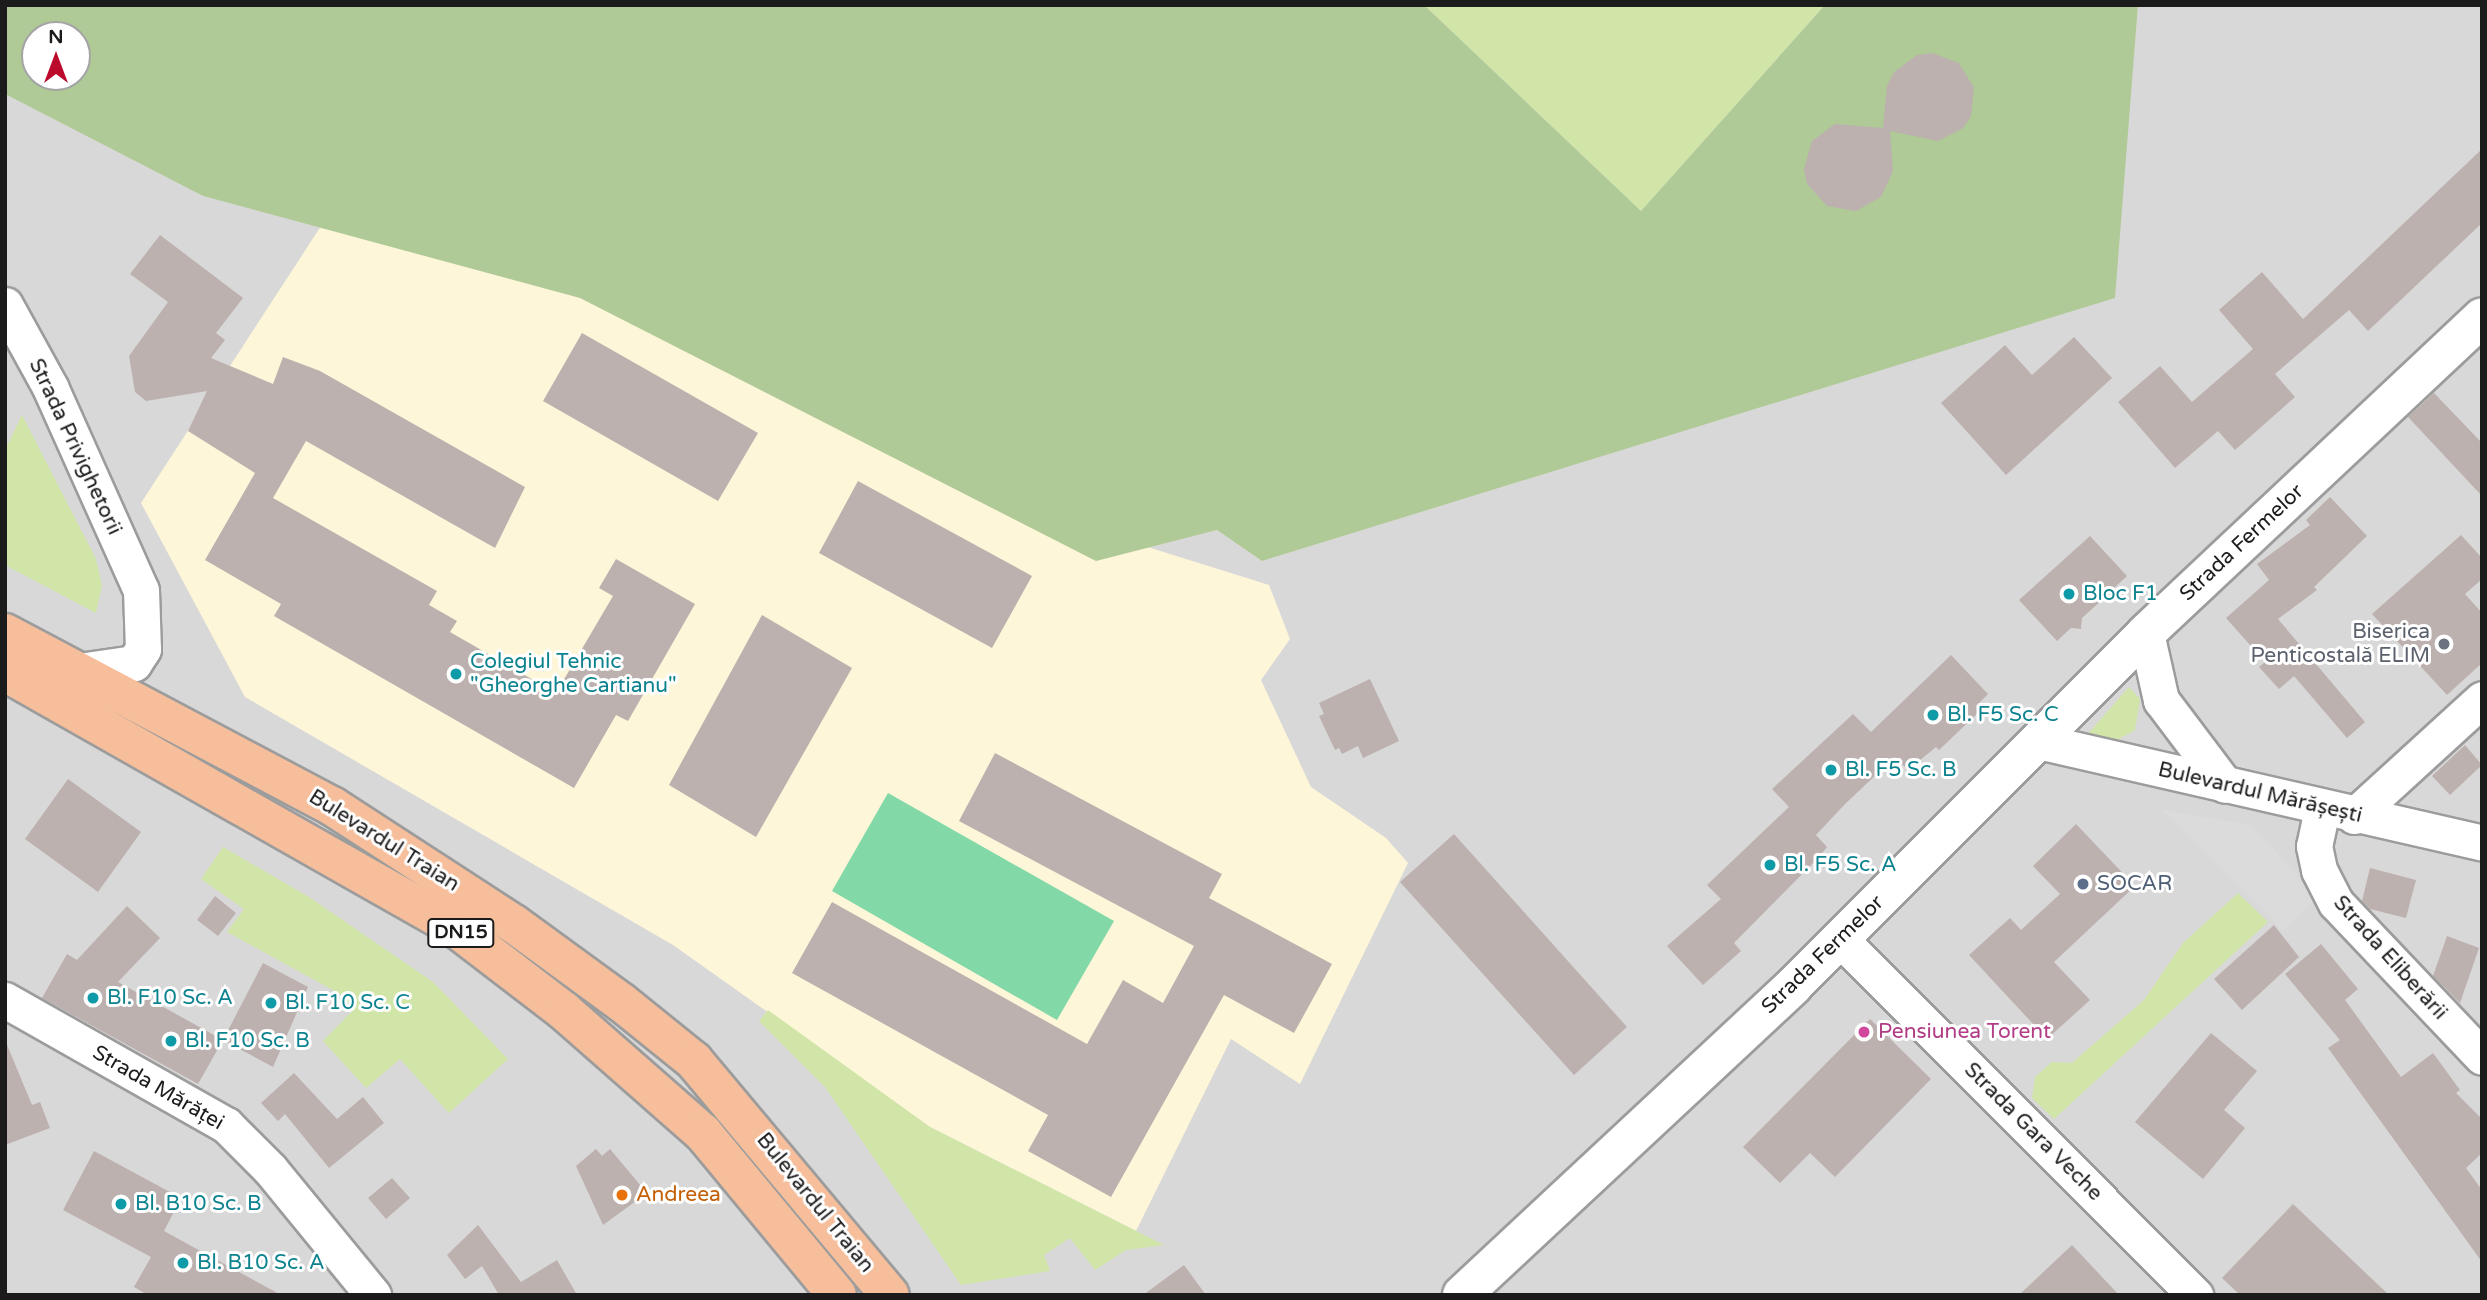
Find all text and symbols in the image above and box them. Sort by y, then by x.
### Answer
north arrow [21,21,91,91]
text: N [48,26,64,48]
street label: Strada Privighetorii [23,355,127,539]
street label: Strada Fermelor [2175,479,2309,607]
place label: Bloc F1 [2083,581,2158,607]
marker: Bloc F1 [2061,586,2077,602]
place label: Biserica Penticostală ELIM [2251,619,2430,669]
marker: Biserica Penticostală ELIM [2436,636,2452,652]
place label: Colegiul Tehnic "Gheorghe Cartianu" [470,649,677,699]
marker: Colegiul Tehnic "Gheorghe Cartianu" [448,666,464,682]
place label: Bl. F5 Sc. C [1947,702,2059,728]
marker: Bl. F5 Sc. C [1925,707,1941,723]
place label: Bl. F5 Sc. B [1845,757,1957,783]
street label: Bulevardul Mărășești [2156,757,2364,829]
marker: Bl. F5 Sc. B [1823,762,1839,778]
street label: Bulevardul Traian [304,785,464,897]
place label: Bl. F5 Sc. A [1784,852,1897,878]
marker: Bl. F5 Sc. A [1762,857,1778,873]
place label: SOCAR [2097,871,2172,897]
marker: SOCAR [2075,876,2091,892]
street label: Strada Fermelor [1757,890,1889,1020]
street label: Strada Eliberării [2328,891,2452,1025]
road number: DN15 [426,917,496,948]
place label: Bl. F10 Sc. A [107,985,233,1011]
marker: Bl. F10 Sc. A [85,990,101,1006]
place label: Bl. F10 Sc. C [285,990,410,1016]
marker: Bl. F10 Sc. C [263,995,279,1011]
place label: Pensiunea Torent [1878,1019,2051,1045]
marker: Pensiunea Torent [1856,1024,1872,1040]
place label: Bl. F10 Sc. B [185,1028,310,1054]
marker: Bl. F10 Sc. B [163,1033,179,1049]
street label: Strada Mărăței [88,1040,228,1136]
street label: Strada Gara Veche [1959,1058,2107,1206]
street label: Bulevardul Traian [751,1128,879,1278]
place label: Andreea [636,1182,721,1208]
marker: Andreea [614,1187,630,1203]
place label: Bl. B10 Sc. B [135,1191,262,1217]
marker: Bl. B10 Sc. B [113,1196,129,1212]
place label: Bl. B10 Sc. A [197,1250,325,1276]
marker: Bl. B10 Sc. A [175,1255,191,1271]

